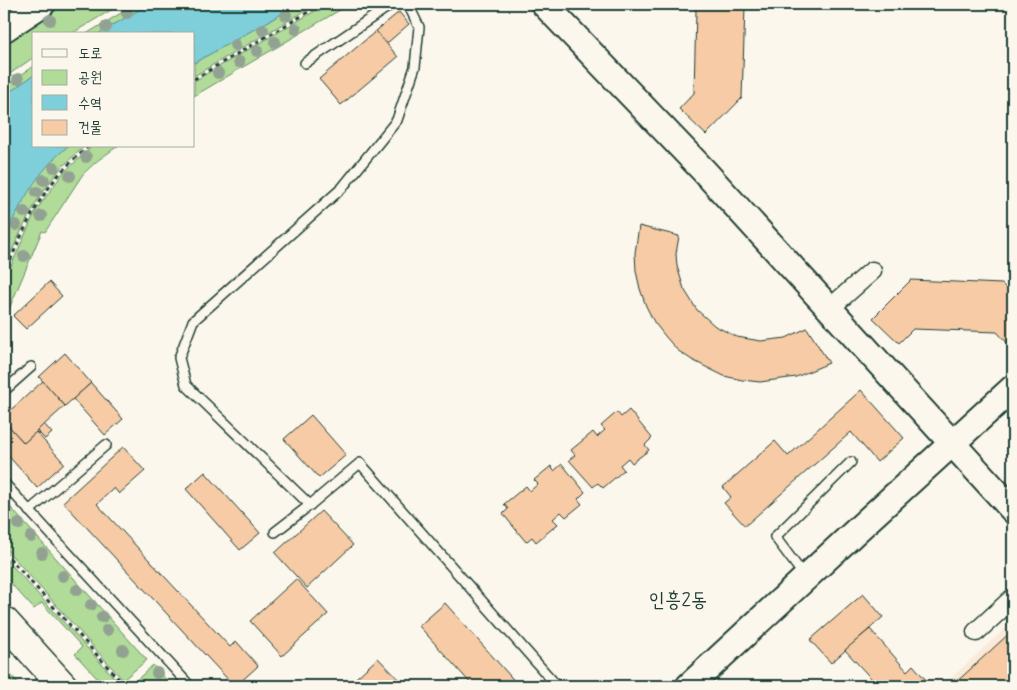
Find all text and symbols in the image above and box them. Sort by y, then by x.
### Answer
legend [32,32,195,148]
text: 도로 [78,44,102,64]
text: 공원 [78,68,102,88]
text: 수역 [78,94,102,114]
text: 건물 [78,118,102,138]
district label: 인흥2동 [649,587,707,614]

